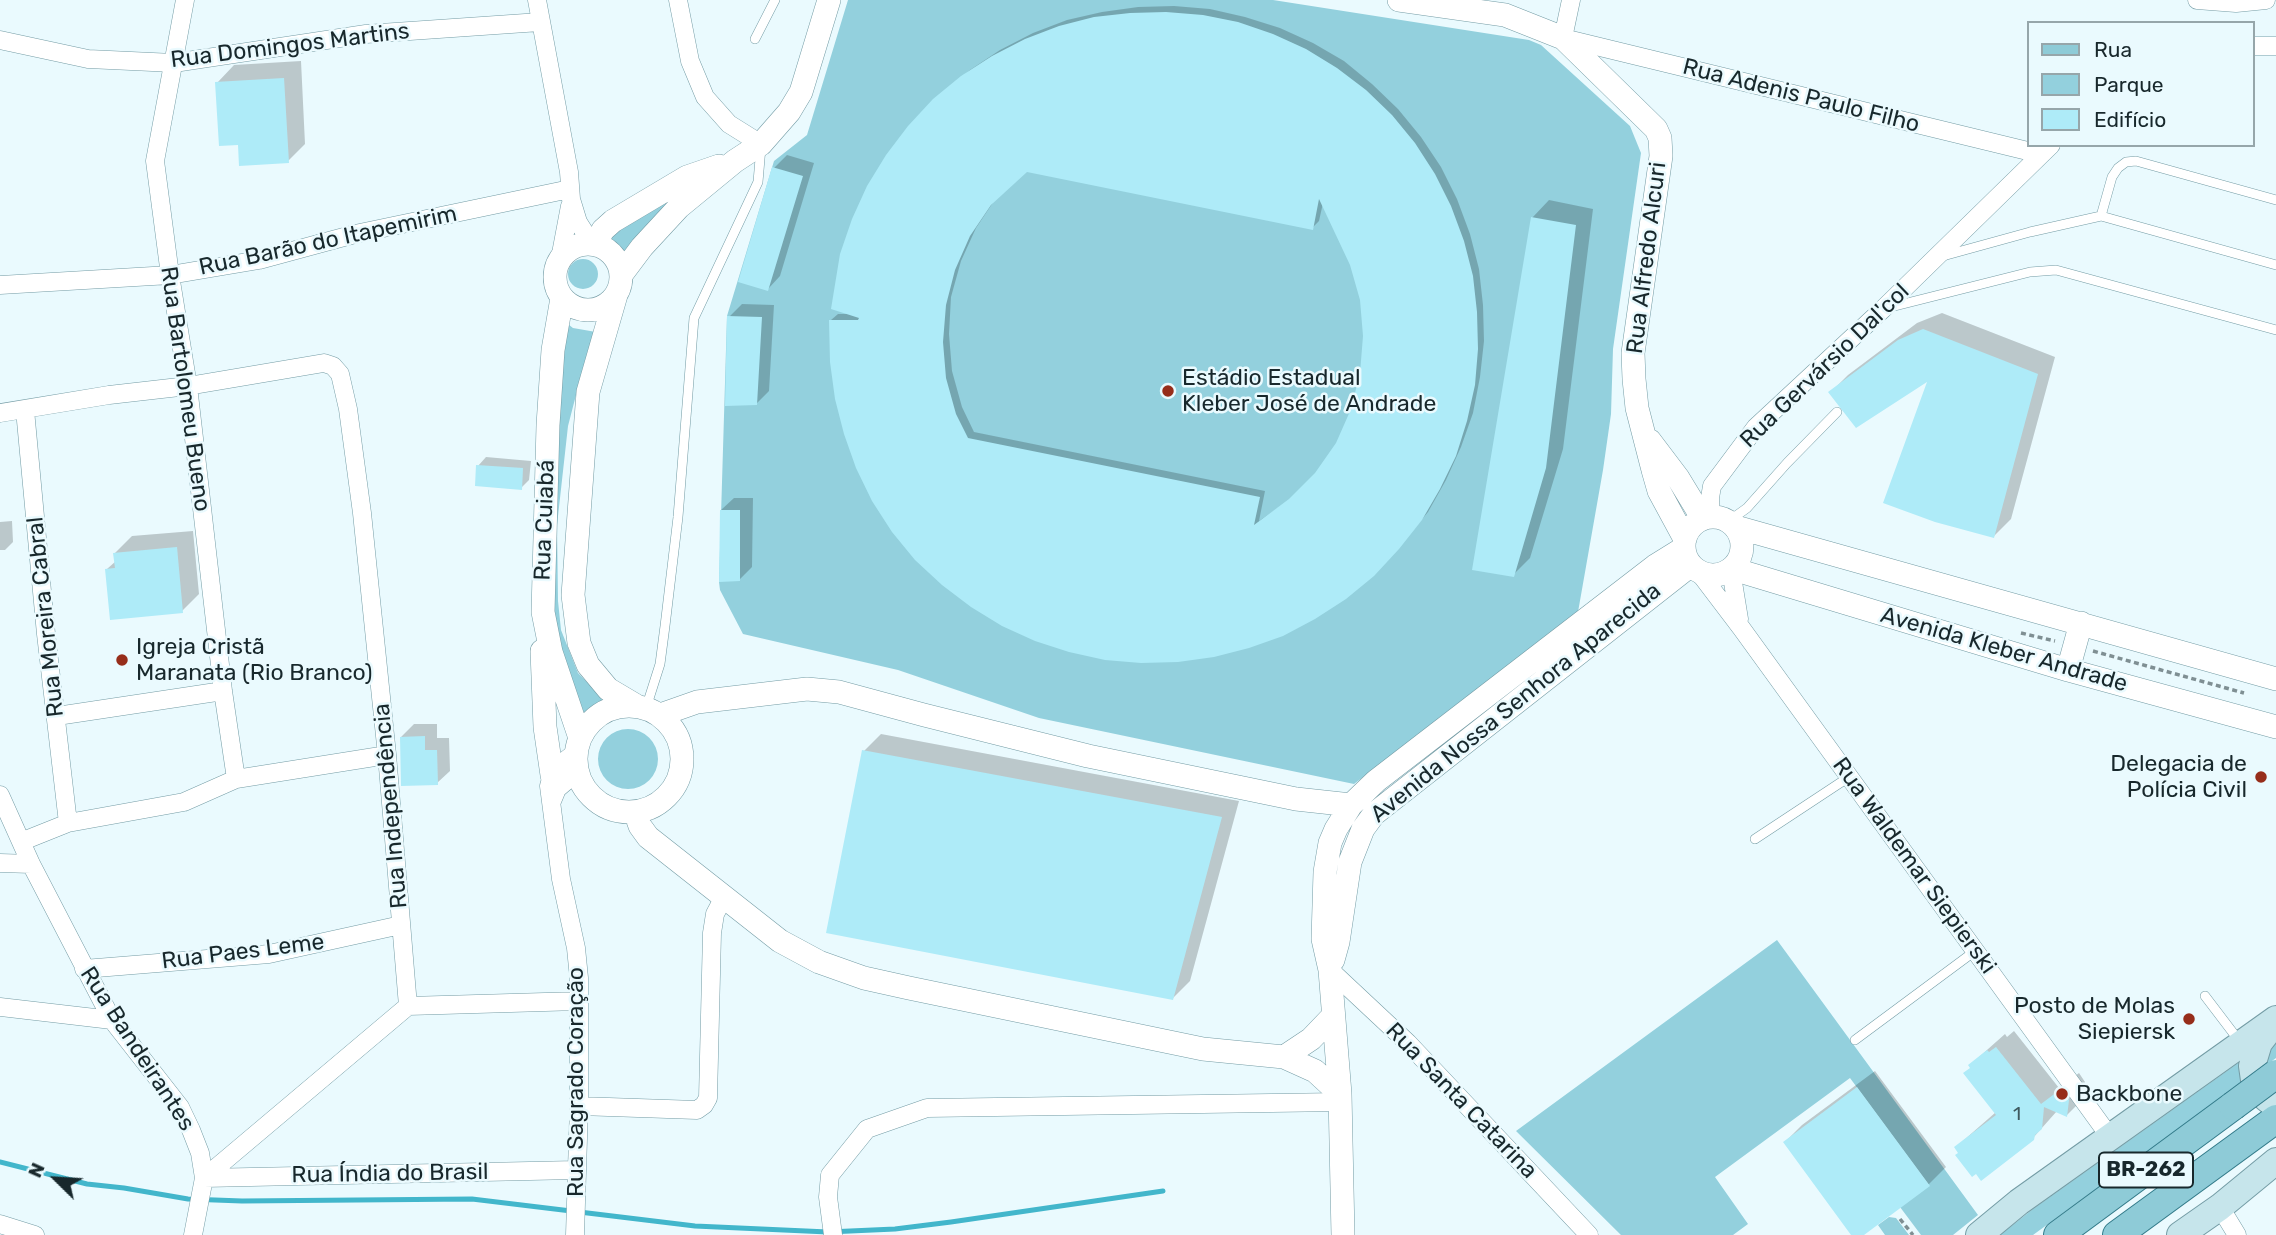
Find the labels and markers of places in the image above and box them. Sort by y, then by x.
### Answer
place label: Estádio Estadual Kleber José de Andrade [1182,364,1436,418]
marker: Estádio Estadual Kleber José de Andrade [1160,383,1176,399]
place label: Igreja Cristã Maranata (Rio Branco) [136,633,373,687]
marker: Igreja Cristã Maranata (Rio Branco) [114,652,130,668]
place label: Delegacia de Polícia Civil [2110,750,2247,804]
marker: Delegacia de Polícia Civil [2253,769,2269,785]
place label: Posto de Molas Siepiersk [2014,992,2175,1046]
marker: Posto de Molas Siepiersk [2181,1011,2197,1027]
place label: Backbone [2076,1080,2182,1108]
marker: Backbone [2054,1086,2070,1102]

